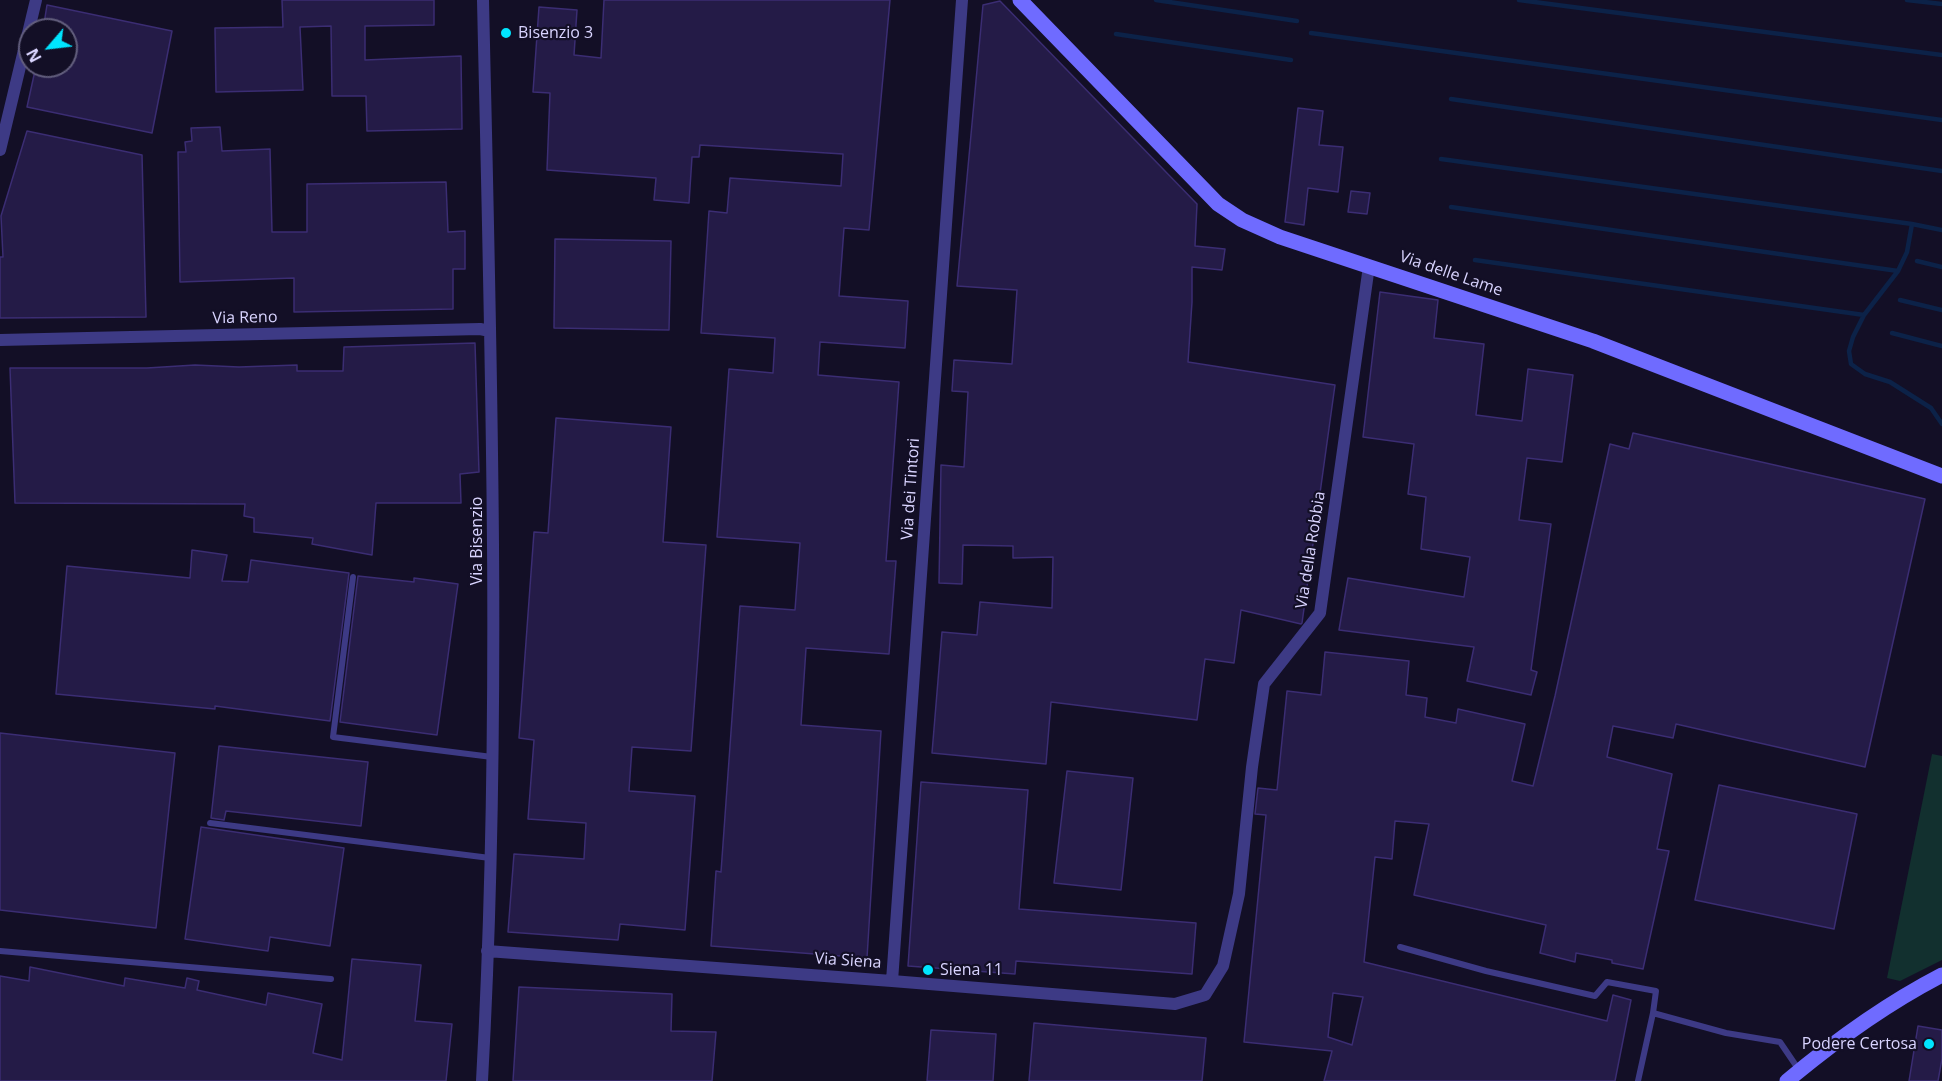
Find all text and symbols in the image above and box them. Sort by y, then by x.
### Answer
north arrow [18,18,78,78]
place label: Bisenzio 3 [518,23,593,43]
marker: Bisenzio 3 [499,26,513,40]
text: N [21,45,47,66]
street label: Via delle Lame [1397,247,1505,301]
street label: Via Reno [212,308,278,328]
street label: Via dei Tintori [898,437,924,541]
street label: Via della Robbia [1292,490,1330,610]
street label: Via Bisenzio [467,497,487,585]
street label: Via Siena [814,949,882,973]
place label: Siena 11 [940,960,1003,980]
marker: Siena 11 [921,963,935,977]
place label: Podere Certosa [1802,1034,1917,1054]
marker: Podere Certosa [1922,1037,1936,1051]

